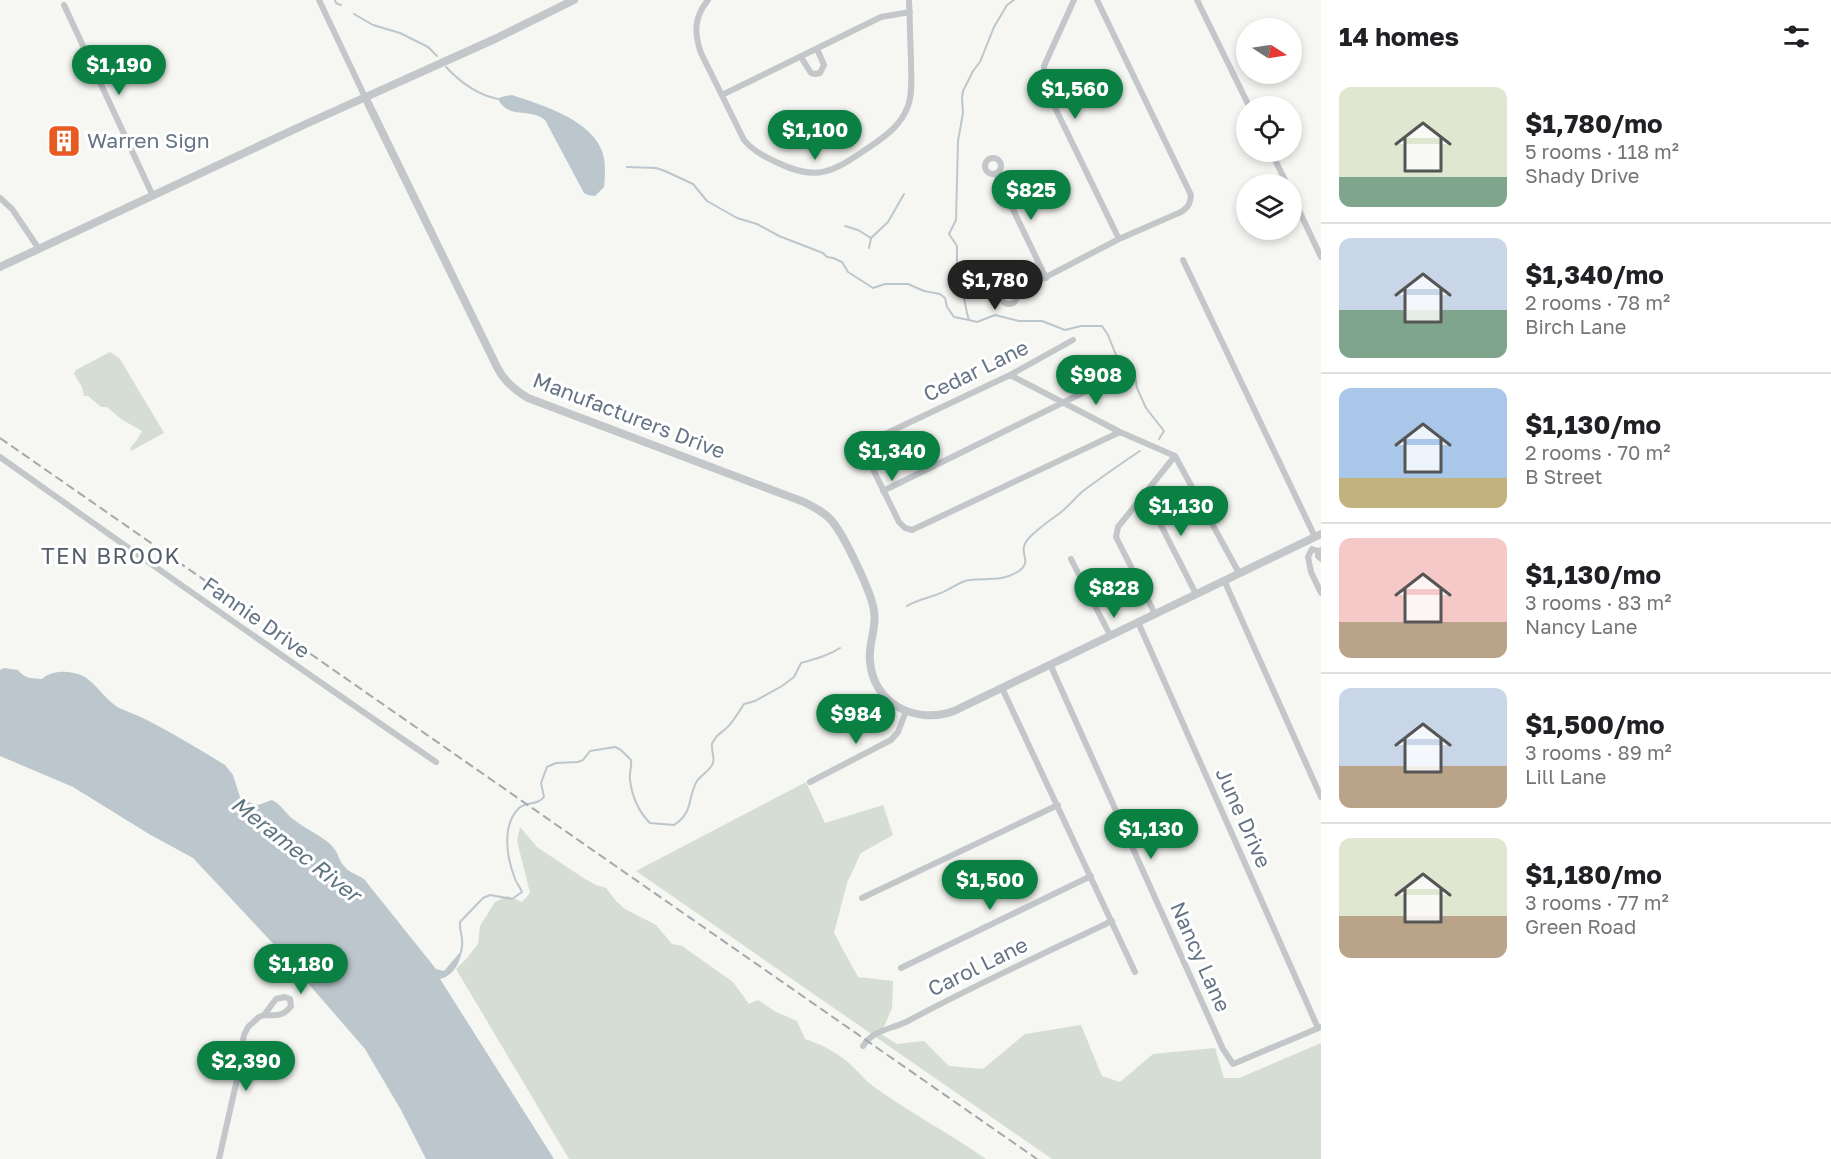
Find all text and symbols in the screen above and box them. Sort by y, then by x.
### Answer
north arrow [1236,18,1302,84]
map controls [1236,18,1302,240]
icon: filters [1780,20,1813,53]
text: 14 homes [1339,21,1459,52]
pin: $1,190 [70,45,168,96]
text: $1,190 [86,52,152,76]
pin: $1,560 [1026,69,1124,120]
text: $1,560 [1041,76,1109,100]
button: locate [1236,96,1302,162]
text: $1,780/mo [1525,108,1663,139]
pin: $1,100 [766,110,864,161]
icon: home [1387,111,1459,183]
text: $1,100 [782,117,848,141]
building icon: Warren Sign [46,123,82,159]
place label: Warren Sign [87,127,210,153]
text: 5 rooms · 118 m² [1525,139,1679,163]
text: Shady Drive [1525,163,1639,187]
pin: $825 [995,170,1067,221]
button: layers [1236,174,1302,240]
text: $825 [1006,177,1056,201]
text: $1,340/mo [1525,259,1664,290]
pin: $1,780 [946,260,1044,311]
icon: home [1387,262,1459,334]
text: $1,780 [962,267,1028,291]
text: 2 rooms · 78 m² [1525,290,1670,314]
text: Birch Lane [1525,314,1626,338]
street label: Cedar Lane [919,333,1032,407]
pin: $908 [1060,355,1132,406]
text: $908 [1070,362,1122,386]
street label: Manufacturers Drive [529,366,729,464]
text: $1,130/mo [1525,409,1661,440]
icon: home [1387,412,1459,484]
pin: $1,340 [843,431,941,482]
text: $1,340 [858,438,926,462]
text: 2 rooms · 70 m² [1525,440,1670,464]
text: B Street [1525,464,1603,488]
pin: $1,130 [1132,486,1230,537]
text: $1,130 [1148,493,1214,517]
district label: TEN BROOK [41,542,181,569]
text: $1,130/mo [1525,559,1661,590]
icon: home [1387,562,1459,634]
pin: $828 [1078,568,1150,619]
street label: Fannie Drive [198,571,315,664]
text: $828 [1088,575,1140,599]
text: 3 rooms · 83 m² [1525,590,1671,614]
text: Nancy Lane [1525,614,1637,638]
pin: $984 [820,694,892,745]
text: $984 [830,701,882,725]
text: $1,500/mo [1525,709,1665,740]
icon: home [1387,712,1459,784]
text: 3 rooms · 89 m² [1525,740,1672,764]
street label: June Drive [1210,764,1277,872]
text: Lill Lane [1525,764,1606,788]
water label: Meramec River [226,790,369,909]
pin: $1,130 [1102,809,1200,860]
text: $1,130 [1118,816,1184,840]
text: $1,180/mo [1525,859,1662,890]
pin: $1,500 [941,860,1039,911]
icon: home [1387,862,1459,934]
text: $1,500 [956,867,1024,891]
text: 3 rooms · 77 m² [1525,890,1669,914]
street label: Nancy Lane [1165,897,1237,1016]
text: Green Road [1525,914,1636,938]
street label: Carol Lane [923,931,1032,1001]
pin: $1,180 [252,944,350,995]
text: $1,180 [268,951,334,975]
pin: $2,390 [197,1041,295,1092]
text: $2,390 [211,1048,281,1072]

